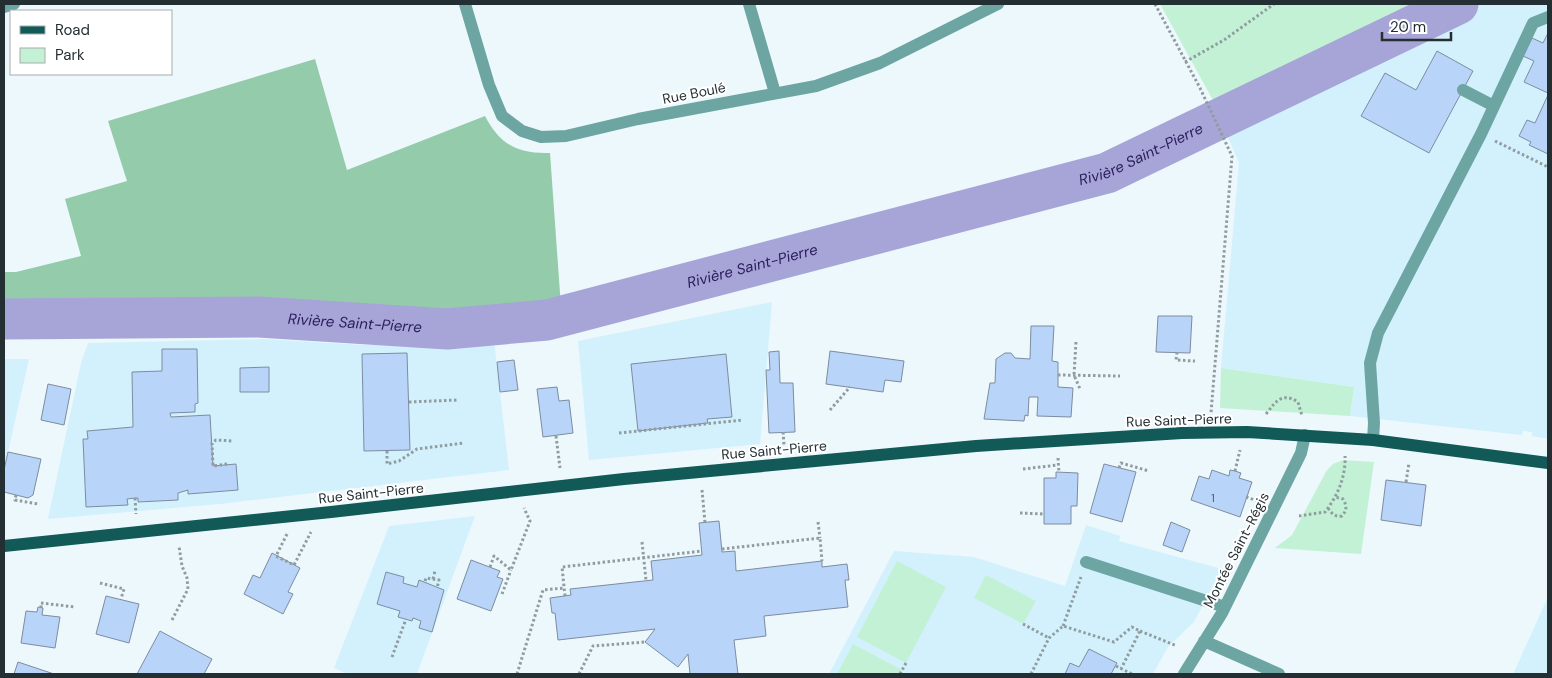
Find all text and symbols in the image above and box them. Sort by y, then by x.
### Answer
legend [10,10,172,75]
scale bar [1382,10,1451,42]
text: 20 m [1390,17,1426,37]
text: Road [55,20,90,40]
text: Park [55,45,85,65]
street label: Rue Boulé [661,78,727,108]
water label: Rivière Saint-Pierre [1077,118,1207,190]
water label: Rivière Saint-Pierre [685,239,820,293]
water label: Rivière Saint-Pierre [287,309,423,337]
street label: Rue Saint-Pierre [1126,409,1232,431]
street label: Rue Saint-Pierre [721,436,827,464]
street label: Rue Saint-Pierre [318,479,425,507]
street label: Montée Saint-Régis [1199,489,1273,611]
house number: 1 [1211,491,1215,505]

